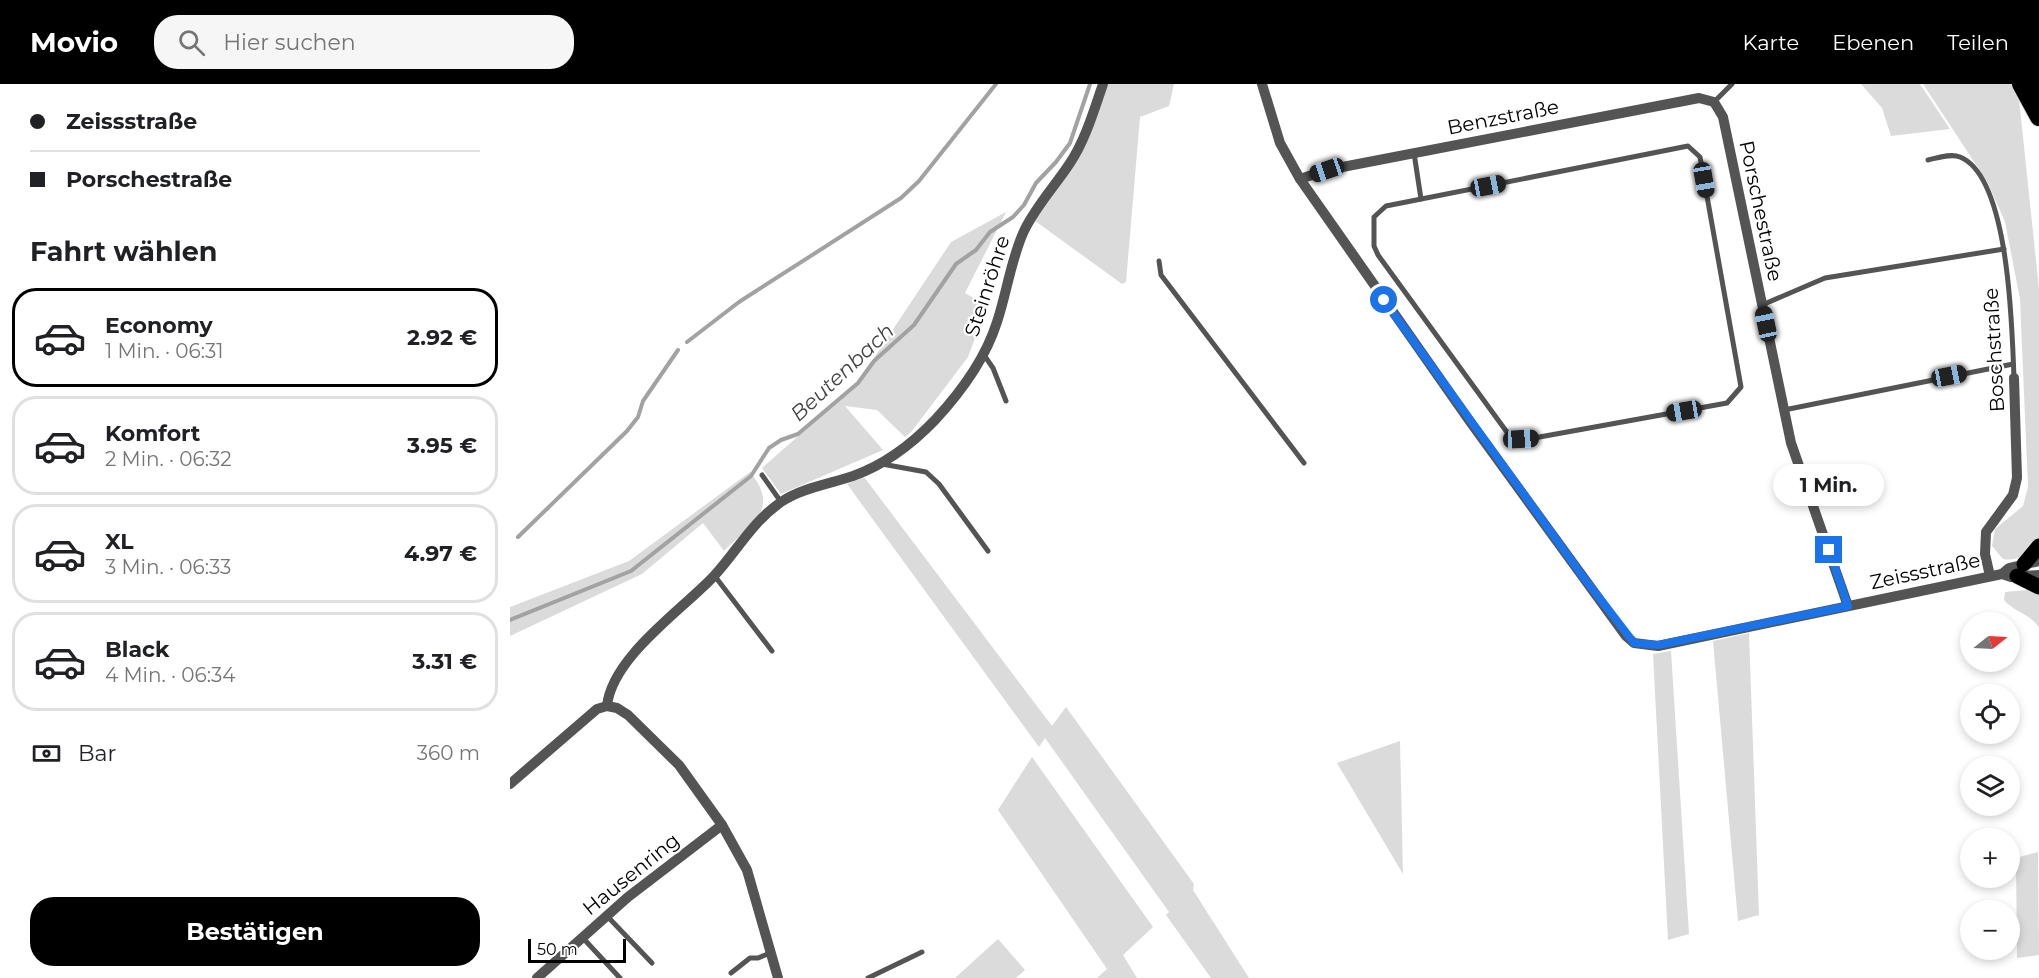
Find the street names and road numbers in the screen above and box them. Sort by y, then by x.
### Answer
street label: Benzstraße [1445,94,1561,140]
street label: Porschestraße [1734,138,1788,284]
street label: Steinröhre [959,233,1015,339]
street label: Boschstraße [1979,287,2009,413]
street label: Zeissstraße [1868,548,1982,594]
street label: Hausenring [578,828,684,920]

